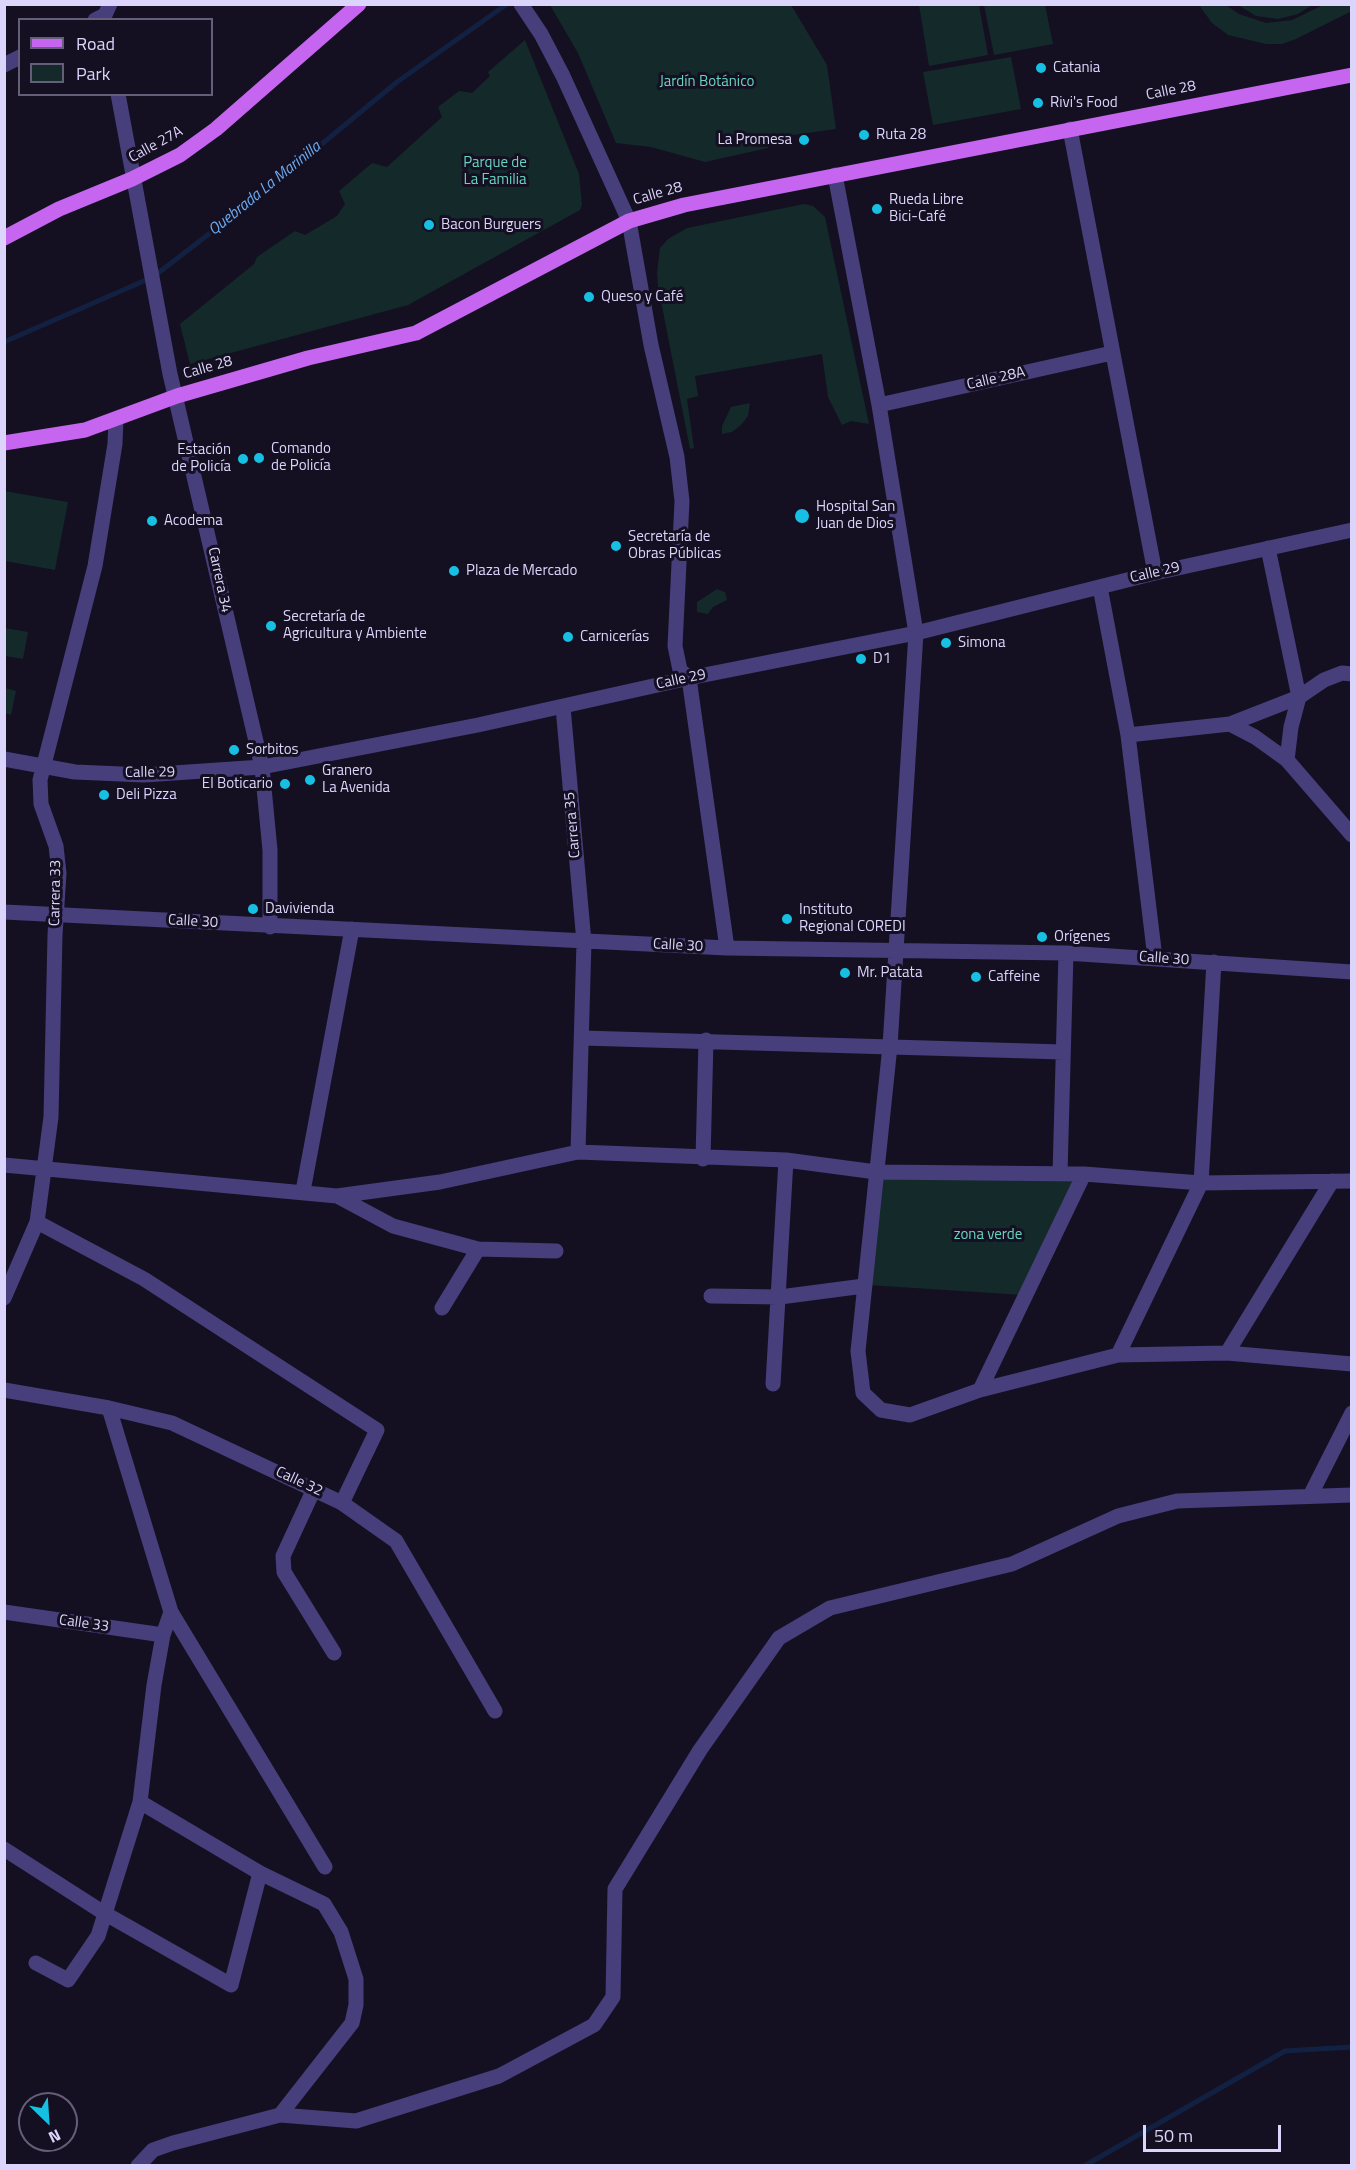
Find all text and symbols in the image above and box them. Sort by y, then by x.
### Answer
legend [18,18,213,96]
text: Road [76,30,115,57]
place label: Catania [1053,59,1100,77]
text: Park [76,60,110,87]
marker: Catania [1034,61,1048,75]
park label: Jardín Botánico [659,73,755,91]
street label: Calle 28 [1145,77,1197,105]
place label: Rivi's Food [1050,94,1118,112]
marker: Rivi's Food [1031,96,1045,110]
street label: Calle 27A [126,123,186,167]
place label: Ruta 28 [876,126,926,144]
marker: Ruta 28 [857,128,871,142]
place label: La Promesa [718,131,792,149]
marker: La Promesa [797,133,811,147]
water label: Quebrada La Marinilla [205,138,325,240]
park label: Parque de La Familia [463,154,527,189]
street label: Calle 28 [631,178,685,210]
place label: Rueda Libre Bici-Café [889,191,963,226]
marker: Rueda Libre Bici-Café [870,202,884,216]
place label: Bacon Burguers [441,216,541,234]
marker: Bacon Burguers [422,218,436,232]
place label: Queso y Café [601,288,683,306]
marker: Queso y Café [582,290,596,304]
street label: Calle 28 [181,352,235,384]
street label: Calle 28A [965,364,1027,394]
place label: Comando de Policía [271,440,331,475]
place label: Estación de Policía [171,441,231,476]
marker: Comando de Policía [252,451,266,465]
marker: Estación de Policía [236,452,250,466]
place label: Hospital San Juan de Dios [816,498,895,533]
marker: Hospital San Juan de Dios [793,507,811,525]
place label: Acodema [164,512,223,530]
marker: Acodema [145,514,159,528]
place label: Secretaría de Obras Públicas [628,528,721,563]
marker: Secretaría de Obras Públicas [609,539,623,553]
street label: Carrera 34 [203,546,235,614]
street label: Calle 29 [1128,559,1182,587]
place label: Plaza de Mercado [466,562,577,580]
marker: Plaza de Mercado [447,564,461,578]
place label: Secretaría de Agricultura y Ambiente [283,608,427,643]
marker: Secretaría de Agricultura y Ambiente [264,619,278,633]
place label: Carnicerías [580,628,649,646]
marker: Carnicerías [561,630,575,644]
place label: Simona [958,634,1005,652]
marker: Simona [939,636,953,650]
place label: D1 [873,650,891,668]
marker: D1 [854,652,868,666]
street label: Calle 29 [655,666,707,694]
place label: Sorbitos [246,741,299,759]
marker: Sorbitos [227,743,241,757]
place label: Granero La Avenida [322,762,390,797]
street label: Calle 29 [125,764,175,782]
marker: Granero La Avenida [303,773,317,787]
place label: El Boticario [202,775,273,793]
marker: El Boticario [278,777,292,791]
place label: Deli Pizza [116,786,177,804]
marker: Deli Pizza [97,788,111,802]
street label: Carrera 35 [561,791,585,859]
street label: Carrera 33 [46,860,66,926]
place label: Davivienda [265,900,334,918]
place label: Instituto Regional COREDI [799,901,906,936]
marker: Davivienda [246,902,260,916]
street label: Calle 30 [167,912,219,932]
marker: Instituto Regional COREDI [780,912,794,926]
place label: Orígenes [1054,928,1110,946]
marker: Orígenes [1035,930,1049,944]
street label: Calle 30 [652,936,704,956]
street label: Calle 30 [1138,948,1190,970]
place label: Mr. Patata [857,964,922,982]
marker: Mr. Patata [838,966,852,980]
place label: Caffeine [988,968,1040,986]
marker: Caffeine [969,970,983,984]
park label: zona verde [954,1226,1022,1244]
street label: Calle 32 [272,1463,326,1501]
street label: Calle 33 [58,1612,110,1636]
north arrow [18,2092,78,2152]
scale bar [1146,2113,1284,2151]
text: 50 m [1154,2122,1193,2149]
text: N [45,2123,65,2150]

